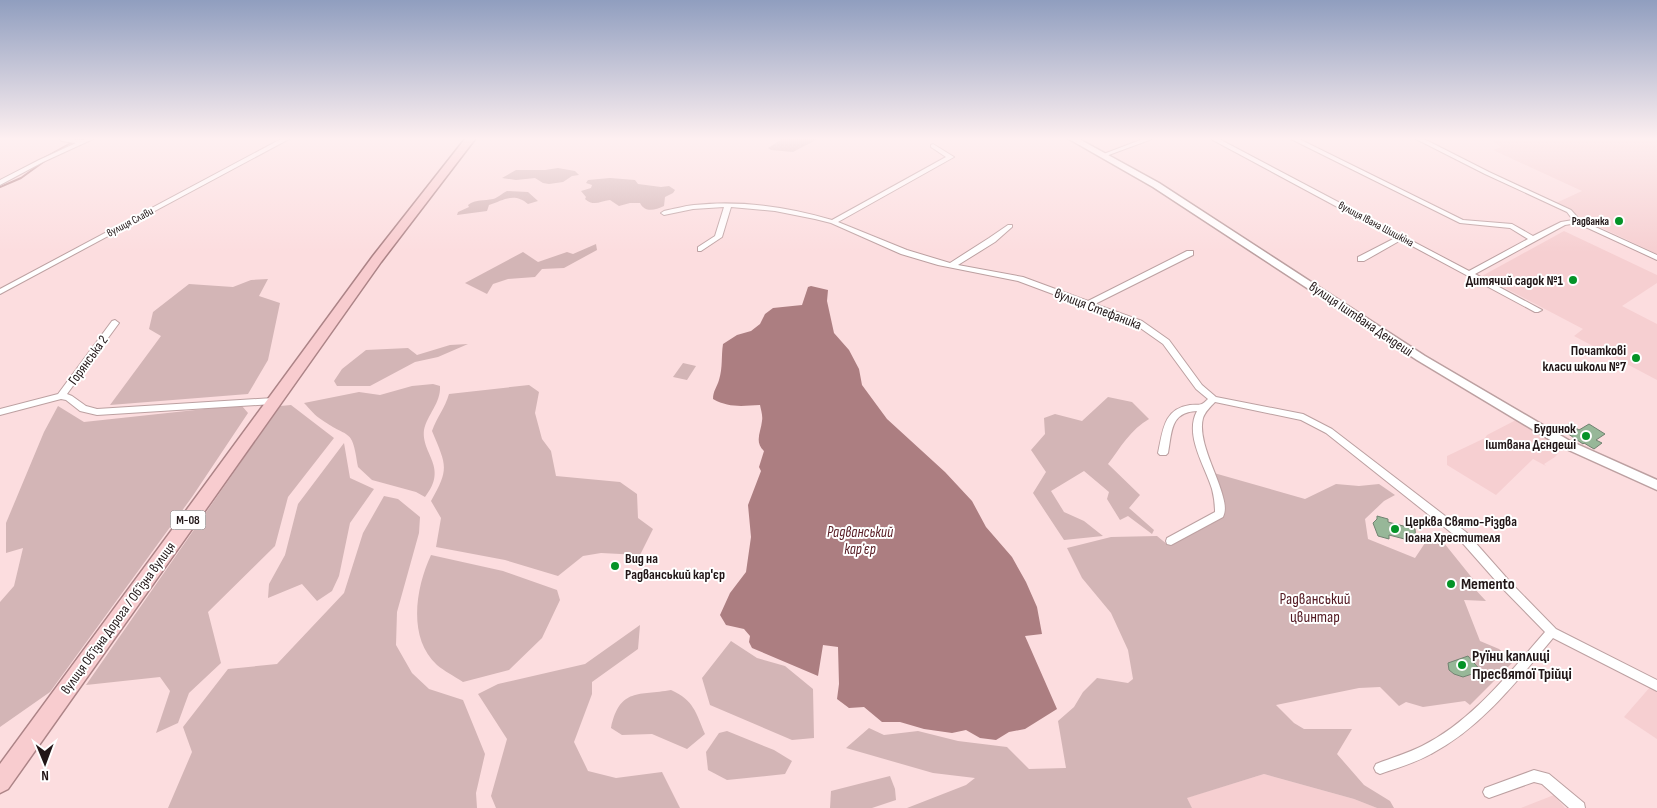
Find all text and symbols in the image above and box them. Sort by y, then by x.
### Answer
street label: вулиця Івана Шишкіна [1336,199,1416,249]
street label: вулиця Слави [105,204,156,240]
place label: Радванка [1572,215,1609,228]
marker: Радванка [1613,215,1625,227]
place label: Дитячий садок №1 [1466,272,1564,289]
marker: Дитячий садок №1 [1567,274,1579,286]
street label: вулиця Іштвана Дендеші [1306,278,1416,360]
street label: вулиця Стефаника [1052,285,1144,333]
street label: Горянська 2 [64,332,112,388]
place label: Початкові класи школи №7 [1542,342,1627,375]
marker: Початкові класи школи №7 [1630,352,1642,364]
place label: Будинок Іштвана Дєндеші [1485,420,1576,453]
marker: Будинок Іштвана Дєндеші [1580,430,1592,442]
road number: М-08 [170,510,206,530]
place label: Церква Свято-Різдва Іоана Хрестителя [1405,513,1517,546]
water label: Радванський карʼєр [827,523,894,559]
marker: Церква Свято-Різдва Іоана Хрестителя [1389,523,1401,535]
street label: вулиця Обʼїзна Дорога / Обʼїзна вулиця [57,539,179,697]
place label: Вид на Радванський кар'єр [625,550,725,583]
marker: Вид на Радванський кар'єр [609,560,621,572]
place label: Memento [1461,575,1515,594]
marker: Memento [1445,578,1457,590]
park label: Радванський цвинтар [1279,590,1351,627]
place label: Руїни каплиці Пресвятої Трійці [1472,647,1572,684]
marker: Руїни каплиці Пресвятої Трійці [1456,659,1468,671]
north arrow [20,738,70,788]
text: N [41,767,49,784]

